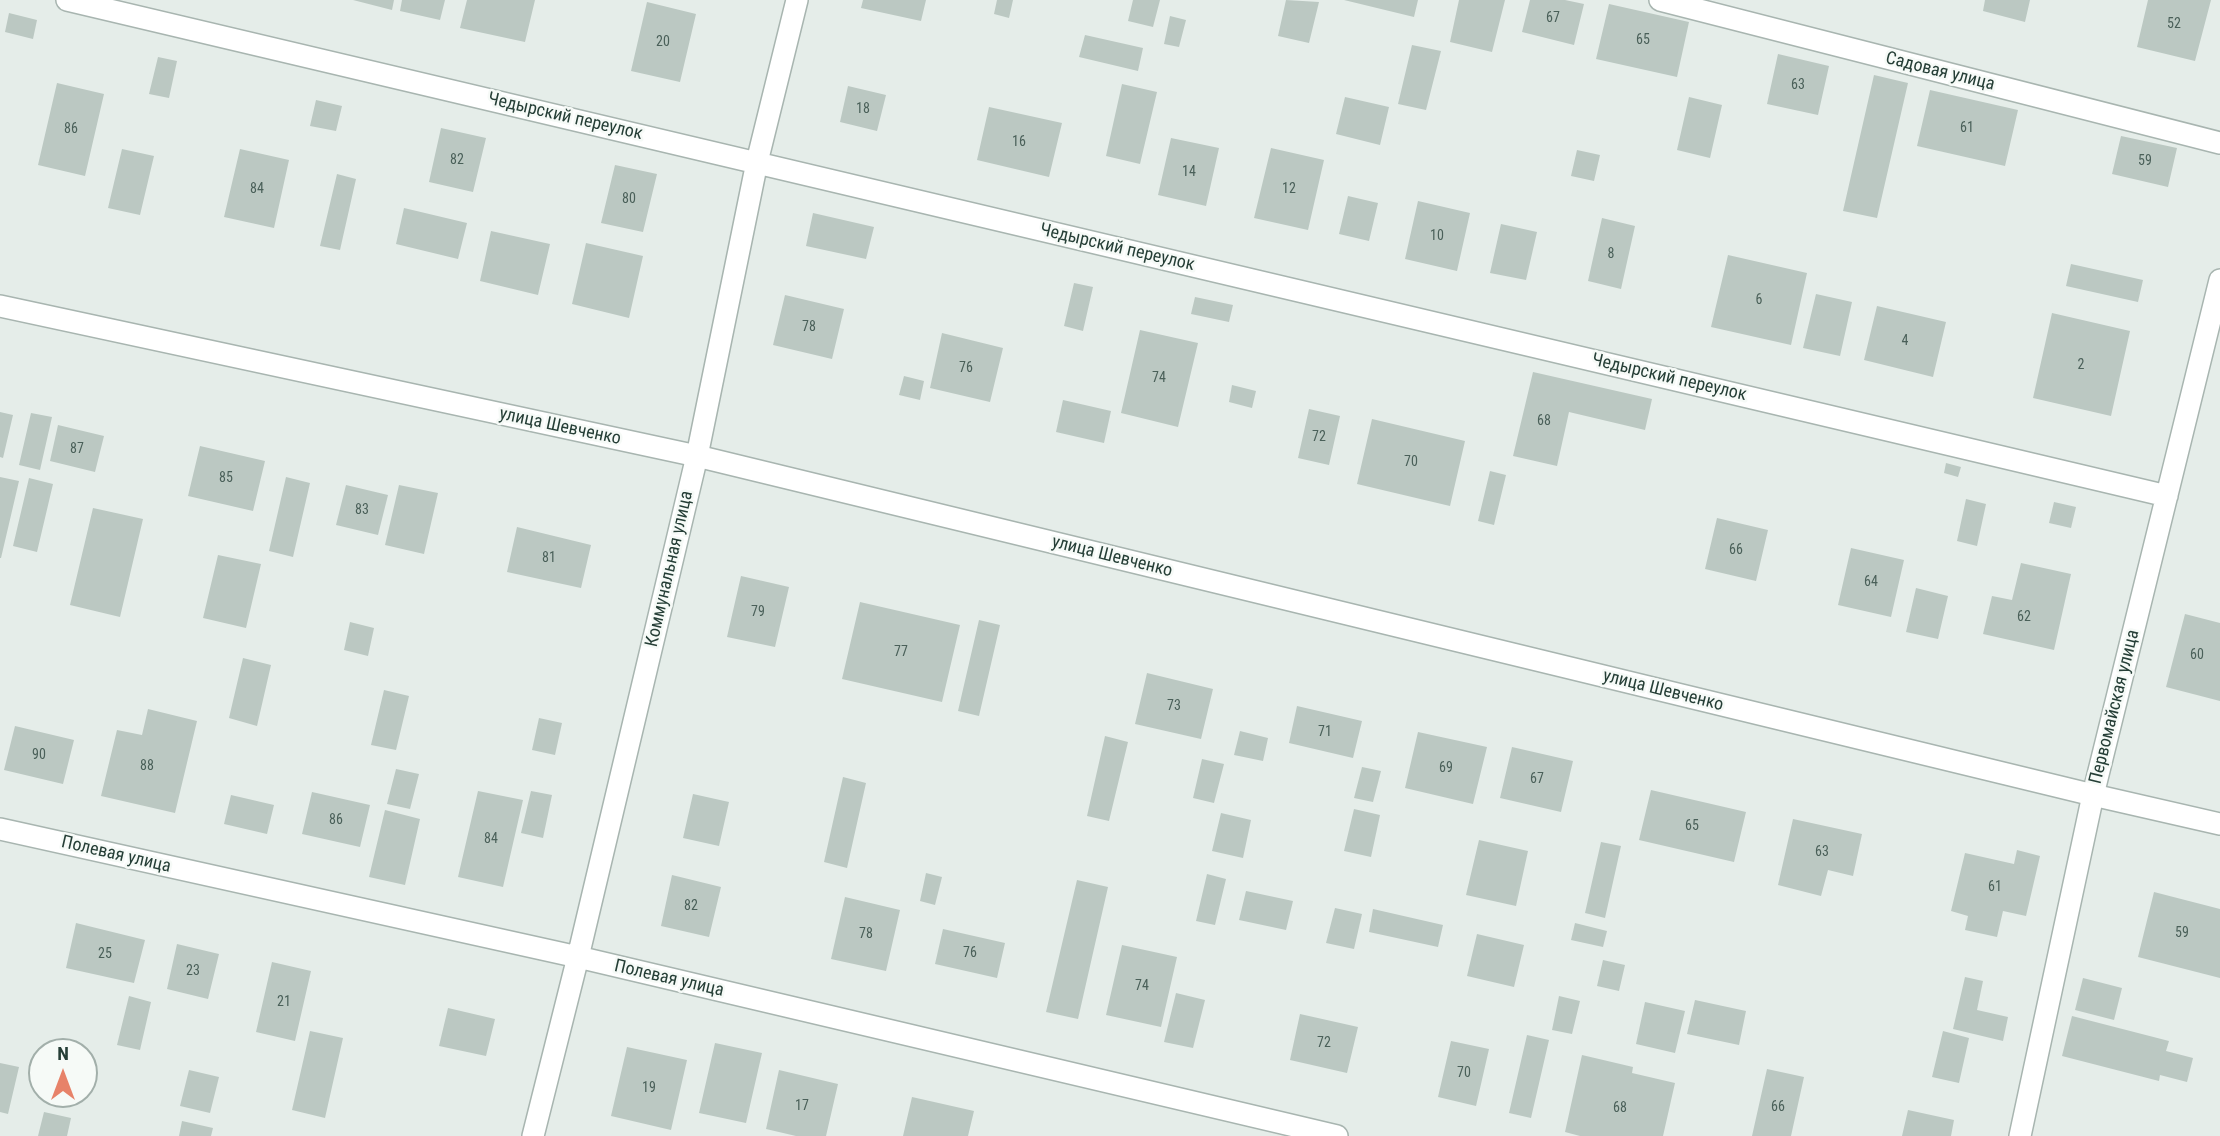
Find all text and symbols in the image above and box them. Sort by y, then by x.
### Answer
house number: 67 [1546,10,1560,26]
house number: 52 [2167,16,2181,32]
house number: 65 [1636,32,1650,48]
house number: 20 [656,34,670,50]
street label: Садовая улица [1883,48,1997,96]
house number: 63 [1791,77,1805,93]
street label: Чедырский переулок [485,89,645,145]
house number: 18 [856,101,870,117]
house number: 61 [1960,120,1974,136]
house number: 86 [64,121,78,137]
house number: 16 [1012,134,1026,150]
house number: 82 [450,152,464,168]
house number: 59 [2138,153,2152,169]
house number: 14 [1182,164,1196,180]
house number: 84 [250,181,264,197]
house number: 12 [1282,181,1296,197]
house number: 80 [622,191,636,207]
street label: Чедырский переулок [1037,220,1197,276]
house number: 10 [1430,228,1444,244]
house number: 8 [1608,246,1614,262]
house number: 6 [1756,292,1762,308]
house number: 78 [802,319,816,335]
house number: 4 [1902,333,1908,349]
street label: Чедырский переулок [1589,350,1749,406]
house number: 2 [2078,357,2084,373]
house number: 76 [959,360,973,376]
house number: 74 [1152,370,1166,386]
street label: улица Шевченко [497,404,623,450]
house number: 68 [1537,413,1551,429]
house number: 72 [1312,429,1326,445]
house number: 87 [70,441,84,457]
house number: 70 [1404,454,1418,470]
house number: 85 [219,470,233,486]
street label: Коммунальная улица [642,489,698,649]
house number: 83 [355,502,369,518]
street label: улица Шевченко [1049,532,1175,582]
house number: 66 [1729,542,1743,558]
house number: 81 [542,550,556,566]
house number: 64 [1864,574,1878,590]
house number: 79 [751,604,765,620]
house number: 62 [2017,609,2031,625]
street label: Первомайская улица [2085,628,2145,786]
house number: 77 [894,644,908,660]
house number: 60 [2190,647,2204,663]
street label: улица Шевченко [1600,666,1726,716]
house number: 73 [1167,698,1181,714]
house number: 71 [1318,724,1332,740]
house number: 90 [32,747,46,763]
house number: 88 [140,758,154,774]
house number: 69 [1439,760,1453,776]
house number: 67 [1530,771,1544,787]
house number: 86 [329,812,343,828]
house number: 65 [1685,818,1699,834]
house number: 84 [484,831,498,847]
street label: Полевая улица [59,832,173,878]
house number: 63 [1815,844,1829,860]
house number: 61 [1988,879,2002,895]
house number: 82 [684,898,698,914]
house number: 59 [2175,925,2189,941]
house number: 78 [859,926,873,942]
house number: 76 [963,945,977,961]
house number: 25 [98,946,112,962]
street label: Полевая улица [612,956,726,1002]
house number: 23 [186,963,200,979]
house number: 74 [1135,978,1149,994]
house number: 21 [277,994,291,1010]
house number: 72 [1317,1035,1331,1051]
north arrow [28,1038,98,1108]
text: N [57,1042,69,1065]
house number: 70 [1457,1065,1471,1081]
house number: 19 [642,1080,656,1096]
house number: 17 [795,1098,809,1114]
house number: 66 [1771,1099,1785,1115]
house number: 68 [1613,1100,1627,1116]

